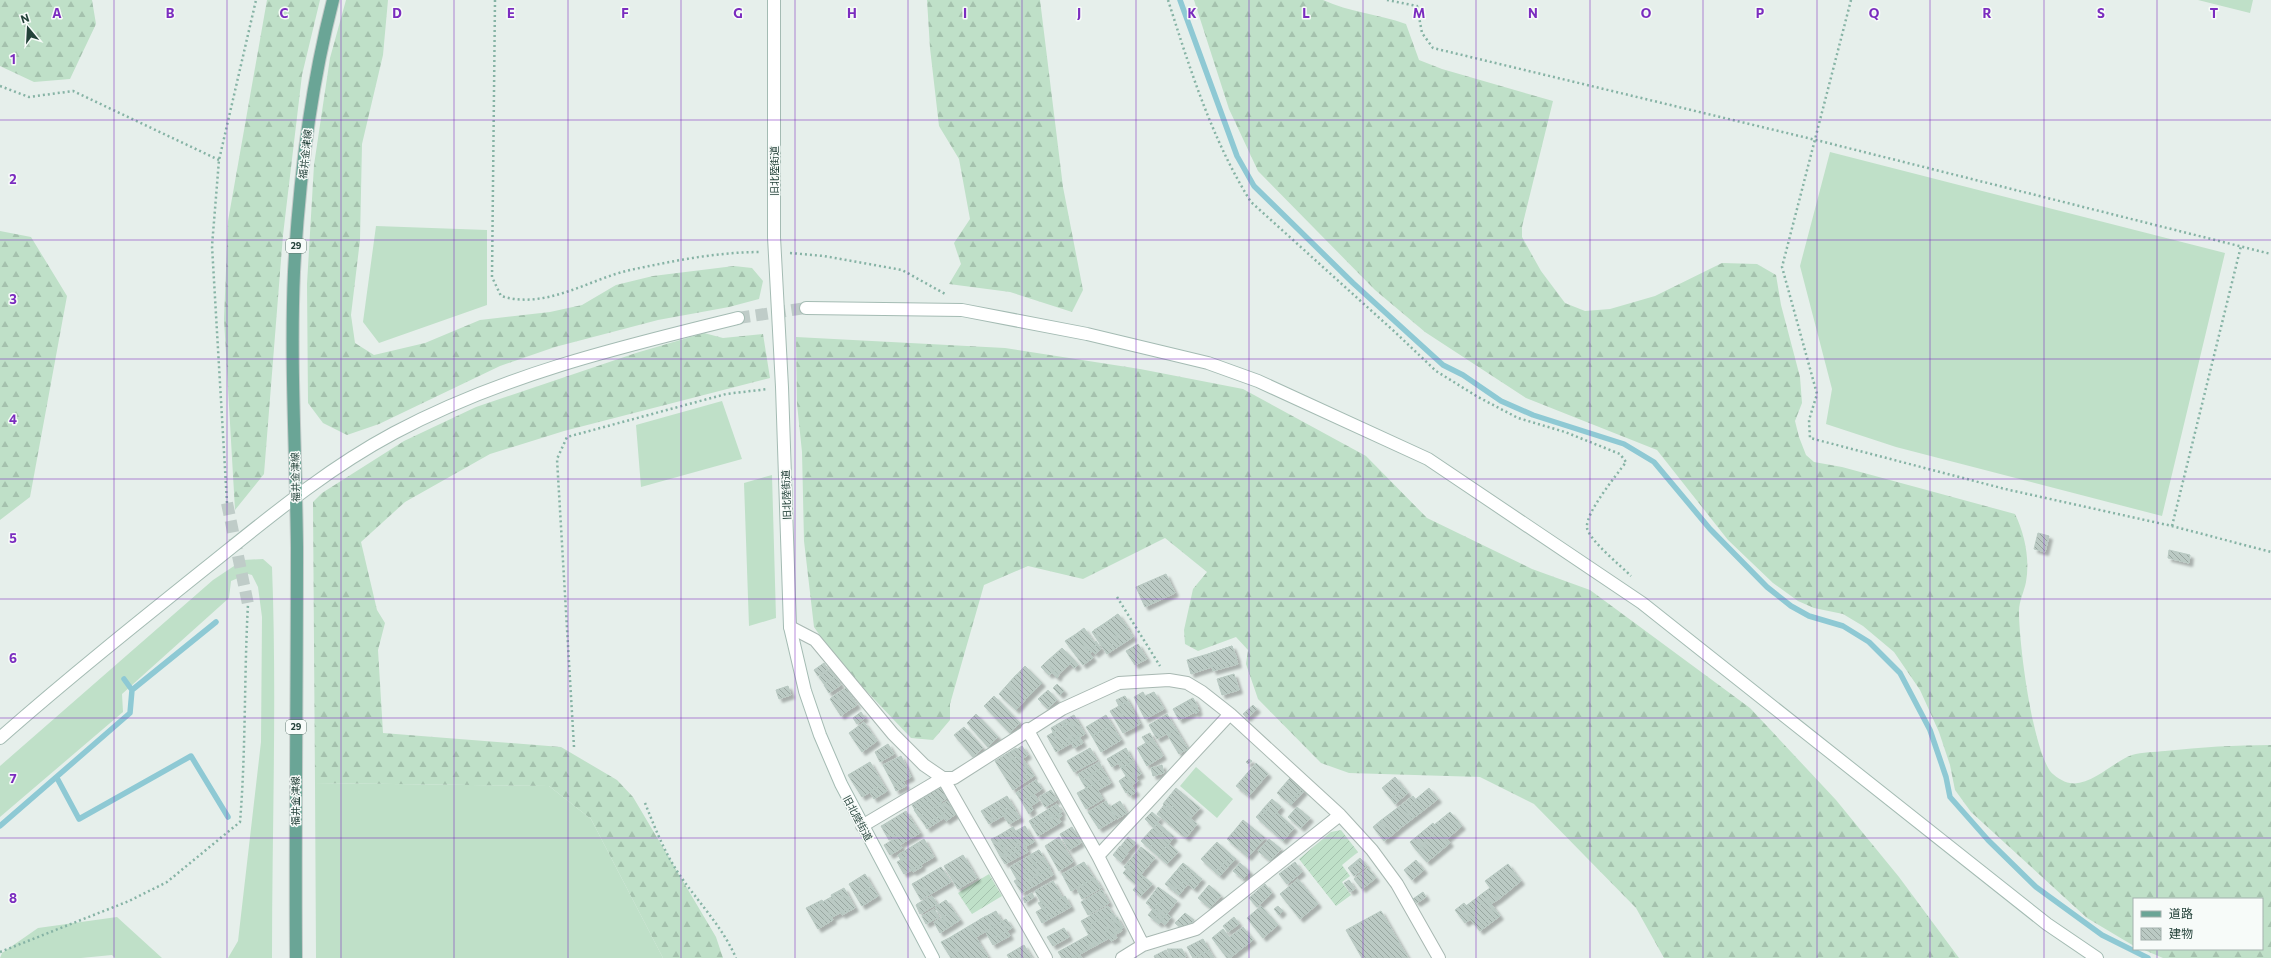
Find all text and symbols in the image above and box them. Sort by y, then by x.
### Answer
text: A [52,5,62,21]
text: B [166,5,175,21]
text: C [280,5,289,21]
text: D [392,5,402,21]
text: E [507,5,515,21]
text: F [621,5,629,21]
text: G [733,5,743,21]
text: H [847,5,857,21]
text: I [963,5,967,21]
text: J [1077,5,1081,21]
text: K [1187,5,1197,21]
text: L [1302,5,1310,21]
text: M [1413,5,1425,21]
text: N [1528,5,1538,21]
text: O [1641,5,1652,21]
text: P [1756,5,1765,21]
text: Q [1869,5,1880,21]
text: R [1983,5,1992,21]
text: S [2097,5,2105,21]
text: T [2210,5,2219,21]
north arrow [8,8,48,48]
text: N [19,11,31,25]
text: 1 [10,51,16,67]
street label: 福井金津線 [296,129,314,179]
street label: 旧北陸街道 [768,146,780,196]
text: 2 [9,171,17,187]
road number: 29 [286,239,306,253]
text: 3 [9,291,17,307]
text: 4 [9,411,17,427]
street label: 福井金津線 [289,452,301,502]
street label: 旧北陸街道 [779,470,793,520]
text: 5 [9,530,17,546]
text: 6 [9,650,17,666]
road number: 29 [286,720,306,734]
text: 7 [9,770,17,786]
street label: 福井金津線 [289,776,301,826]
street label: 旧北陸街道 [841,793,875,843]
text: 8 [9,890,17,906]
legend [2133,898,2263,950]
text: 道路 [2169,906,2193,920]
text: 建物 [2169,926,2193,940]

